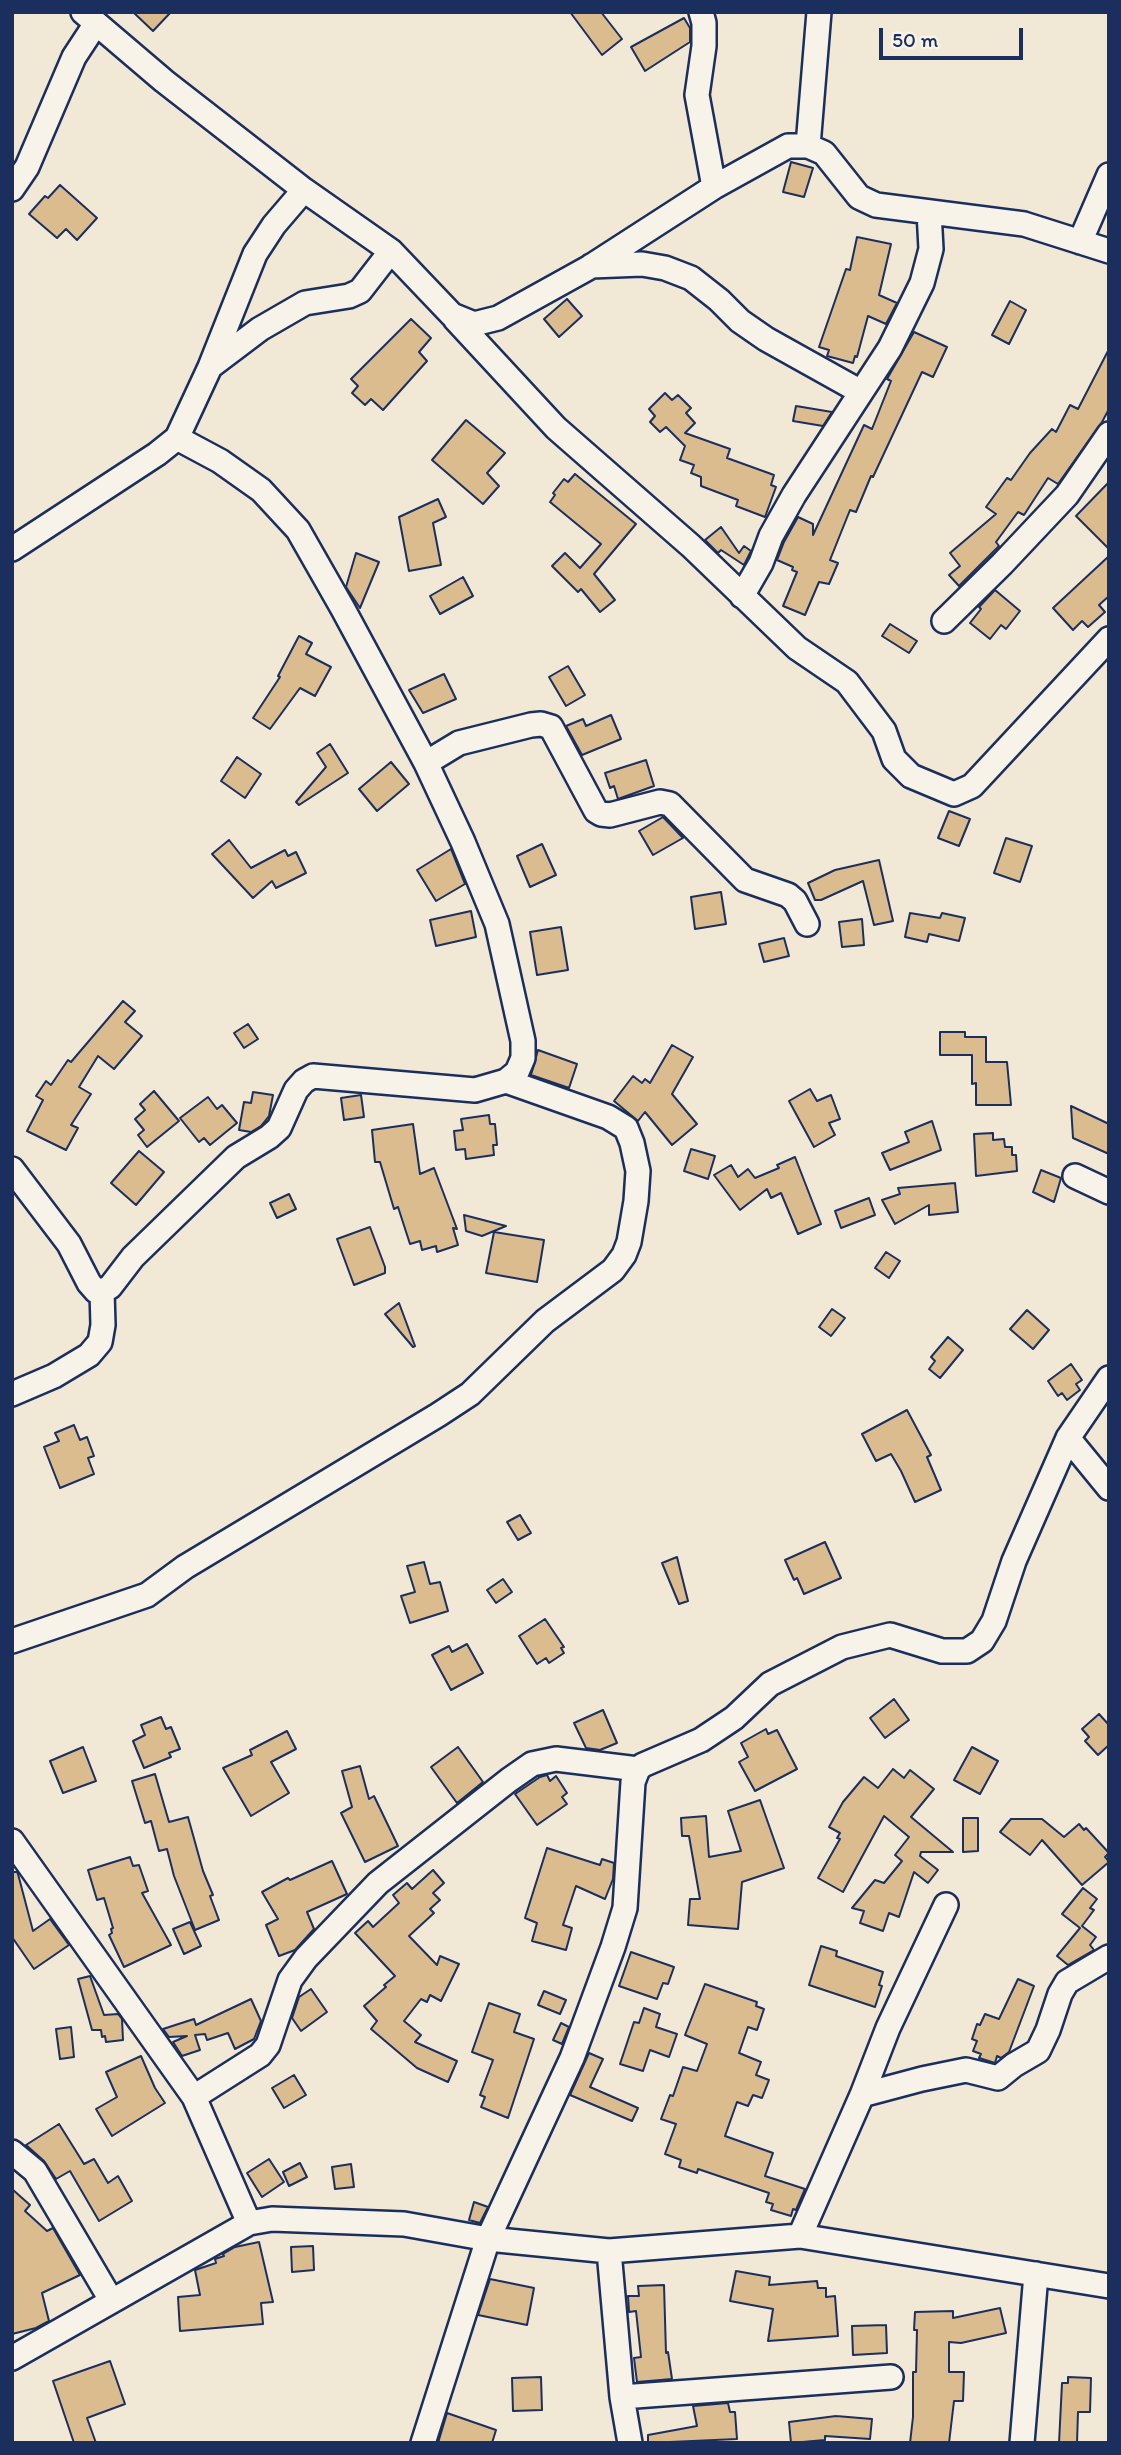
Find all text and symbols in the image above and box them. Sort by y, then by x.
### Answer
scale bar [883,14,1026,58]
text: 50 m [892,27,938,52]

